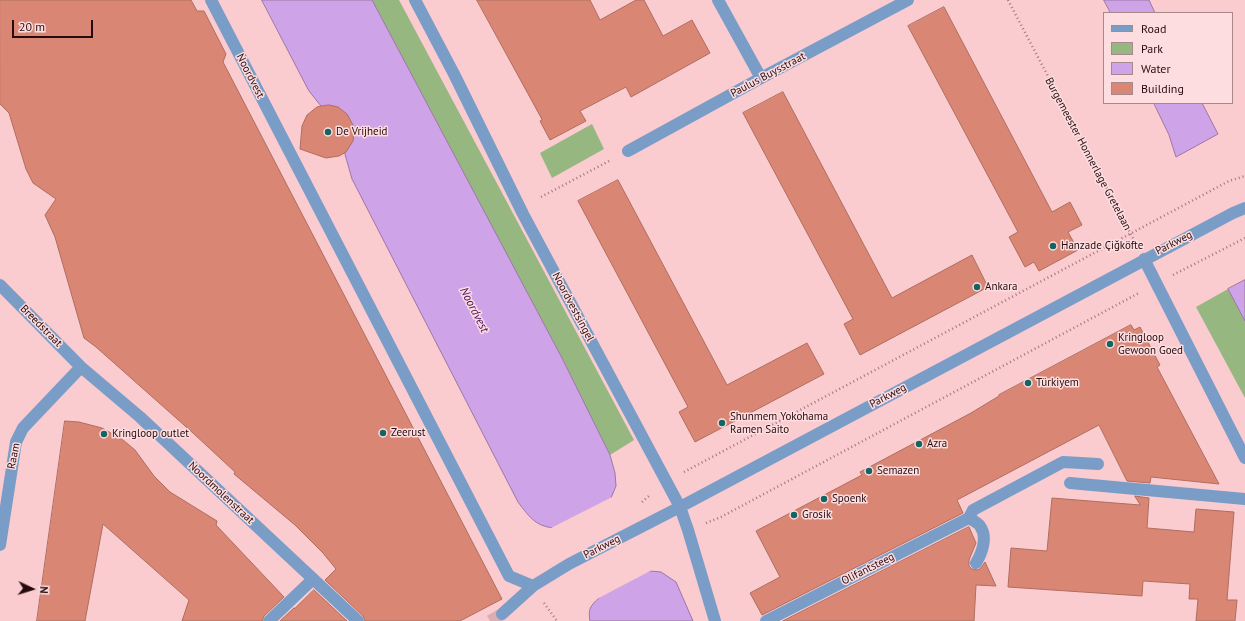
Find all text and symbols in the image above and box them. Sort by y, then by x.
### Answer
scale bar [14,12,95,38]
legend [1103,12,1233,104]
text: 20 m [19,19,45,34]
text: Road [1141,21,1166,36]
text: Park [1141,41,1163,56]
street label: Paulus Buysstraat [728,50,808,100]
street label: Noordvest [233,52,267,100]
text: Water [1141,61,1171,76]
street label: Burgemeester Honnerlage Gretelaan [1042,75,1134,233]
text: Building [1141,81,1184,96]
place label: De Vrijheid [336,125,388,139]
marker: De Vrijheid [323,127,333,137]
street label: Parkweg [1153,228,1195,258]
place label: Hanzade Çiğköfte [1061,239,1143,253]
marker: Hanzade Çiğköfte [1048,241,1058,251]
street label: Noordvestsingel [549,270,597,344]
place label: Ankara [985,280,1017,294]
marker: Ankara [972,282,982,292]
water label: Noordvest [456,285,492,335]
street label: Breedstraat [17,302,65,350]
place label: Kringloop Gewoon Goed [1118,331,1183,357]
marker: Kringloop Gewoon Goed [1105,339,1115,349]
place label: Türkiyem [1036,376,1079,390]
marker: Türkiyem [1023,378,1033,388]
street label: Parkweg [867,381,909,411]
place label: Shunmem Yokohama Ramen Saito [730,410,828,436]
marker: Shunmem Yokohama Ramen Saito [717,418,727,428]
place label: Zeerust [391,426,426,440]
place label: Kringloop outlet [112,427,189,441]
marker: Zeerust [378,428,388,438]
marker: Kringloop outlet [99,429,109,439]
place label: Azra [927,437,947,451]
marker: Azra [914,439,924,449]
street label: Raam [5,442,23,470]
street label: Noordmolenstraat [185,459,257,527]
place label: Semazen [877,464,919,478]
marker: Semazen [864,466,874,476]
place label: Spoenk [832,492,867,506]
marker: Spoenk [819,494,829,504]
place label: Grosik [802,508,831,522]
marker: Grosik [789,510,799,520]
street label: Parkweg [581,532,623,562]
street label: Olifantsteeg [839,550,897,588]
north arrow [12,569,52,609]
text: N [37,586,51,594]

